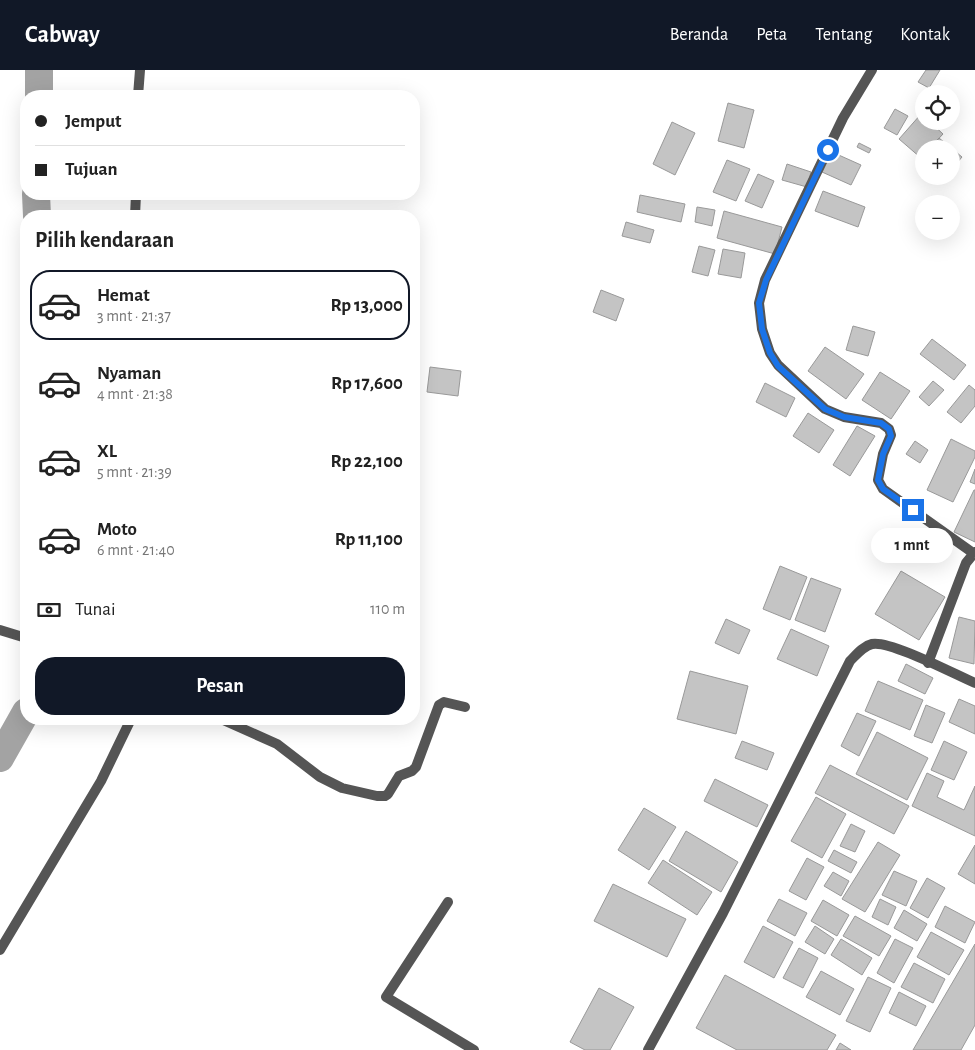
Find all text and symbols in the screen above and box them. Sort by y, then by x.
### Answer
text: Cabway [25,23,100,47]
text: Beranda [670,26,728,44]
text: Peta [756,26,787,44]
text: Tentang [815,26,872,44]
text: Kontak [900,26,950,44]
map controls [915,85,960,240]
button: locate [915,85,960,130]
text: Jemput [65,112,121,131]
route start [817,139,839,161]
button: + [915,140,960,185]
text: Tujuan [65,160,118,179]
button: − [915,195,960,240]
text: Pilih kendaraan [35,229,174,251]
icon: car [37,283,82,328]
text: Hemat [97,286,150,305]
text: Rp 13,000 [330,296,403,315]
text: 3 mnt · 21:37 [97,308,171,324]
icon: car [37,361,82,406]
text: Nyaman [97,364,161,383]
text: Rp 17,600 [331,374,403,393]
text: 4 mnt · 21:38 [97,386,173,402]
icon: car [37,439,82,484]
text: XL [97,442,117,461]
text: Rp 22,100 [331,452,403,471]
text: 5 mnt · 21:39 [97,464,172,480]
route end [902,499,924,521]
icon: car [37,517,82,562]
text: Moto [97,520,137,539]
callout: 1 mnt [872,528,954,562]
text: Rp 11,100 [335,530,403,549]
text: 1 mnt [895,537,929,553]
text: 6 mnt · 21:40 [97,542,175,558]
icon: cash [35,596,63,624]
text: Tunai [75,600,116,619]
text: 110 m [370,601,405,617]
button: Pesan [35,657,405,715]

